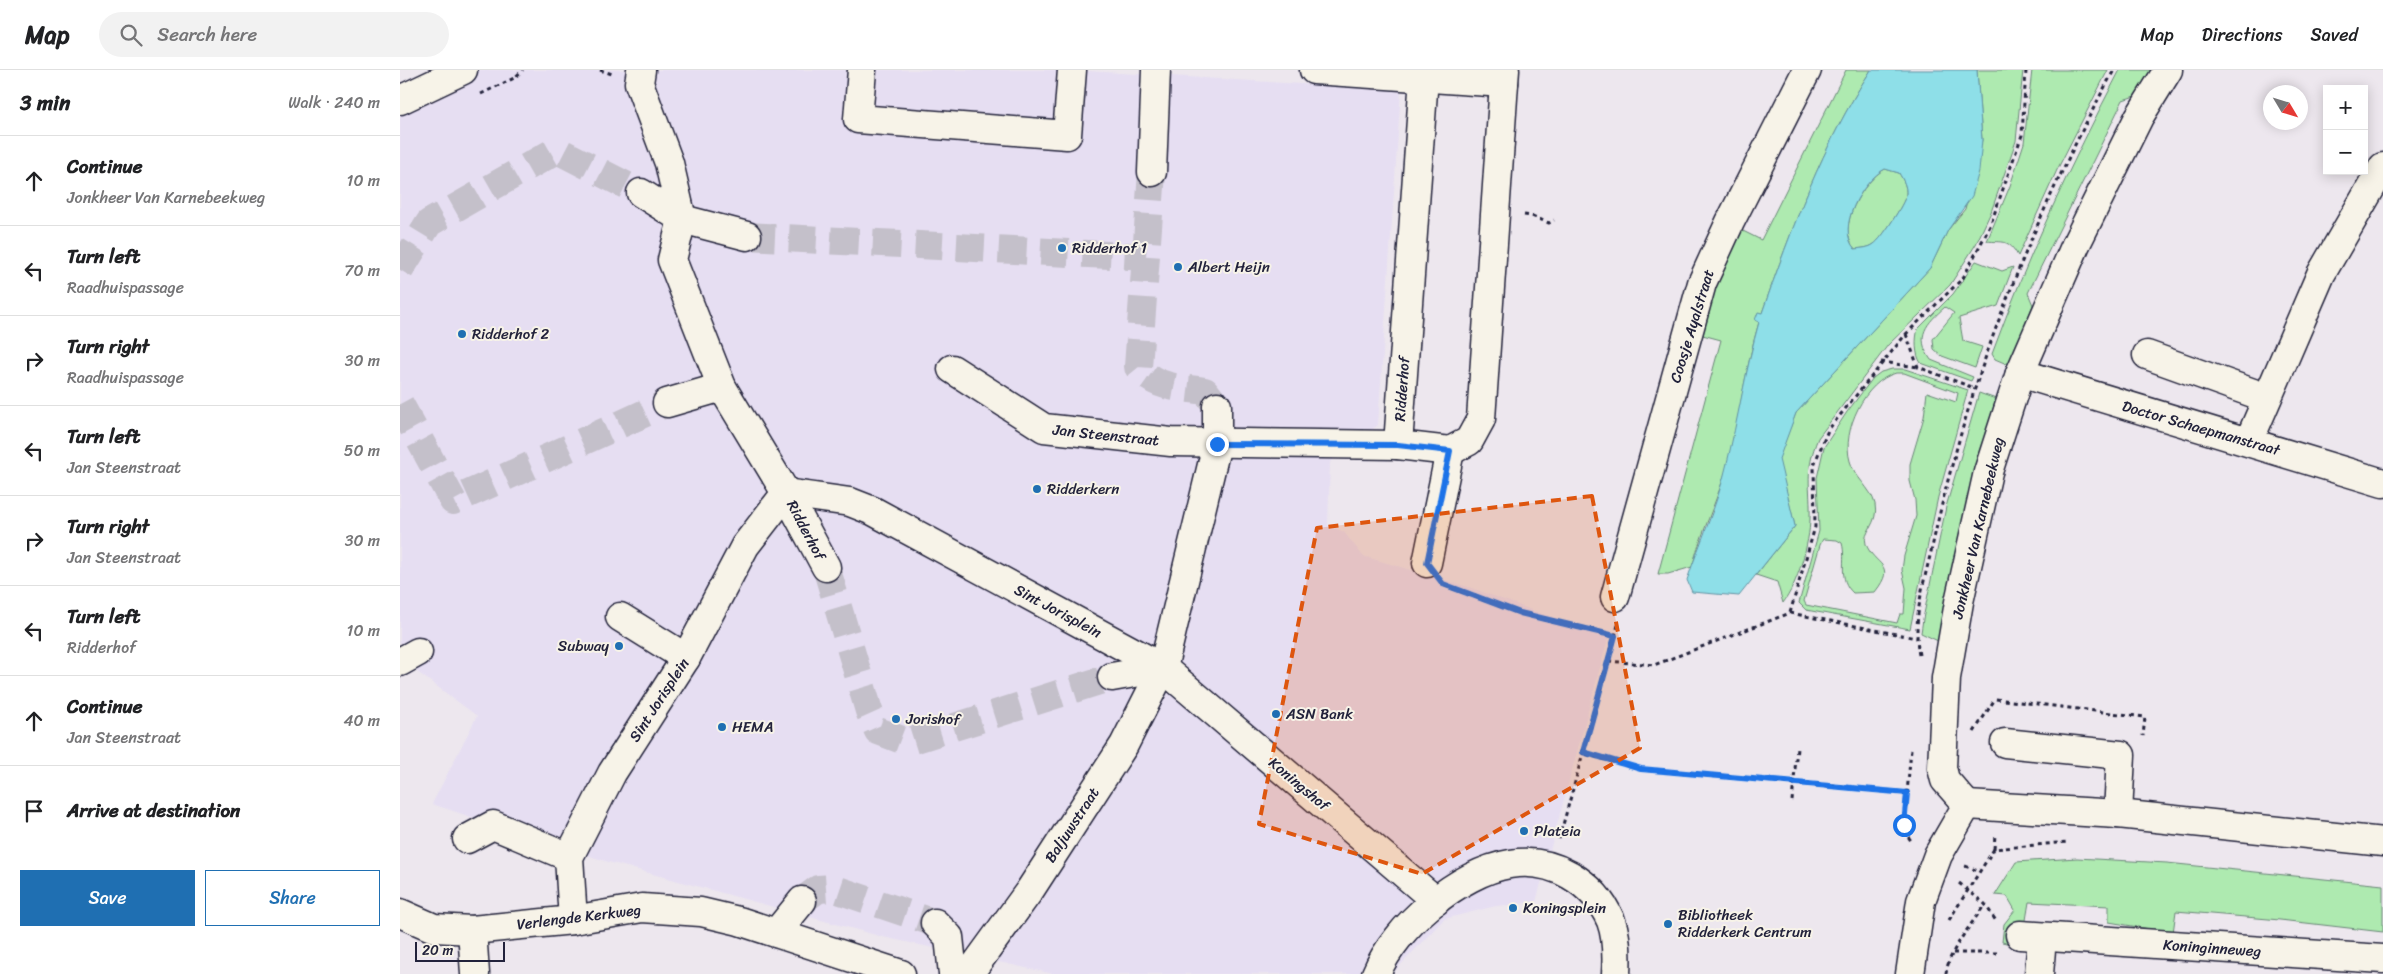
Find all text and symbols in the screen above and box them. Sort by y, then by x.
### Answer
search box [99,12,449,57]
text: Map [25,14,69,56]
text: Search here [157,18,257,51]
text: Map [2141,19,2174,51]
text: Directions [2202,19,2283,51]
text: Saved [2311,19,2358,51]
icon: search [117,21,145,49]
text: 3 min [20,84,70,122]
north arrow [2263,85,2308,130]
map controls [2323,85,2368,175]
button: + [2323,85,2368,130]
text: Walk · 240 m [288,88,380,117]
button: − [2323,130,2368,175]
text: Continue [67,150,143,183]
text: 10 m [347,166,380,195]
icon: ahead [20,167,48,195]
text: Jonkheer Van Karnebeekweg [67,183,265,212]
place label: Ridderhof 1 [1072,235,1147,261]
text: Turn left [67,240,140,273]
marker: Ridderhof 1 [1056,242,1068,254]
place label: Albert Heijn [1187,254,1270,280]
text: 70 m [344,256,380,285]
icon: left [20,257,48,285]
marker: Albert Heijn [1172,261,1184,273]
street label: Coosje Ayalstraat [1662,266,1722,386]
text: Raadhuispassage [67,273,184,302]
place label: Ridderhof 2 [472,321,550,347]
marker: Ridderhof 2 [456,328,468,340]
text: Turn right [67,330,149,363]
text: 30 m [345,346,380,375]
icon: right [20,347,48,375]
street label: Ridderhof [1387,354,1417,422]
text: Raadhuispassage [67,363,184,392]
street label: Doctor Schaepmanstraat [2119,393,2284,463]
street label: Jan Steenstraat [1051,416,1161,454]
text: Turn left [67,420,140,453]
route end [1206,433,1229,456]
street label: Jonkheer Van Karnebeekweg [1944,434,2012,622]
text: 50 m [344,436,380,465]
icon: left [20,437,48,465]
text: Jan Steenstraat [67,453,181,482]
place label: Ridderkern [1047,476,1119,502]
marker: Ridderkern [1031,483,1043,495]
street label: Ridderhof [779,495,833,566]
text: Turn right [67,510,149,543]
text: 30 m [345,526,380,555]
icon: right [20,527,48,555]
text: Jan Steenstraat [67,543,181,572]
street label: Sint Jorisplein [1009,577,1107,645]
text: Turn left [67,600,140,633]
text: 10 m [347,616,380,645]
icon: left [20,617,48,645]
text: Ridderhof [67,633,136,662]
place label: Subway [558,633,609,659]
marker: Subway [613,640,625,652]
street label: Sint Jorisplein [622,653,696,747]
text: Continue [67,690,143,723]
place label: ASN Bank [1285,701,1353,727]
text: 40 m [343,706,380,735]
place label: Jorishof [905,706,962,732]
icon: ahead [20,707,48,735]
marker: ASN Bank [1270,708,1282,720]
marker: Jorishof [890,713,902,725]
place label: HEMA [732,714,774,740]
marker: HEMA [716,721,728,733]
text: Jan Steenstraat [67,723,181,752]
street label: Koningshof [1263,750,1337,818]
street label: Baljuwstraat [1038,782,1106,868]
text: Arrive at destination [67,794,240,827]
icon: arrive [20,797,48,825]
route start [1893,814,1916,837]
place label: Plateia [1534,818,1581,844]
marker: Plateia [1518,825,1530,837]
button: Save [20,870,195,926]
button: Share [205,870,380,926]
place label: Koningsplein [1523,895,1606,921]
street label: Verlengde Kerkweg [515,896,643,938]
marker: Koningsplein [1507,902,1519,914]
place label: Bibliotheek Ridderkerk Centrum [1678,902,1812,945]
marker: Bibliotheek Ridderkerk Centrum [1662,918,1674,930]
street label: Koninginneweg [2162,932,2262,964]
text: 20 m [422,938,453,963]
scale bar [415,939,505,962]

